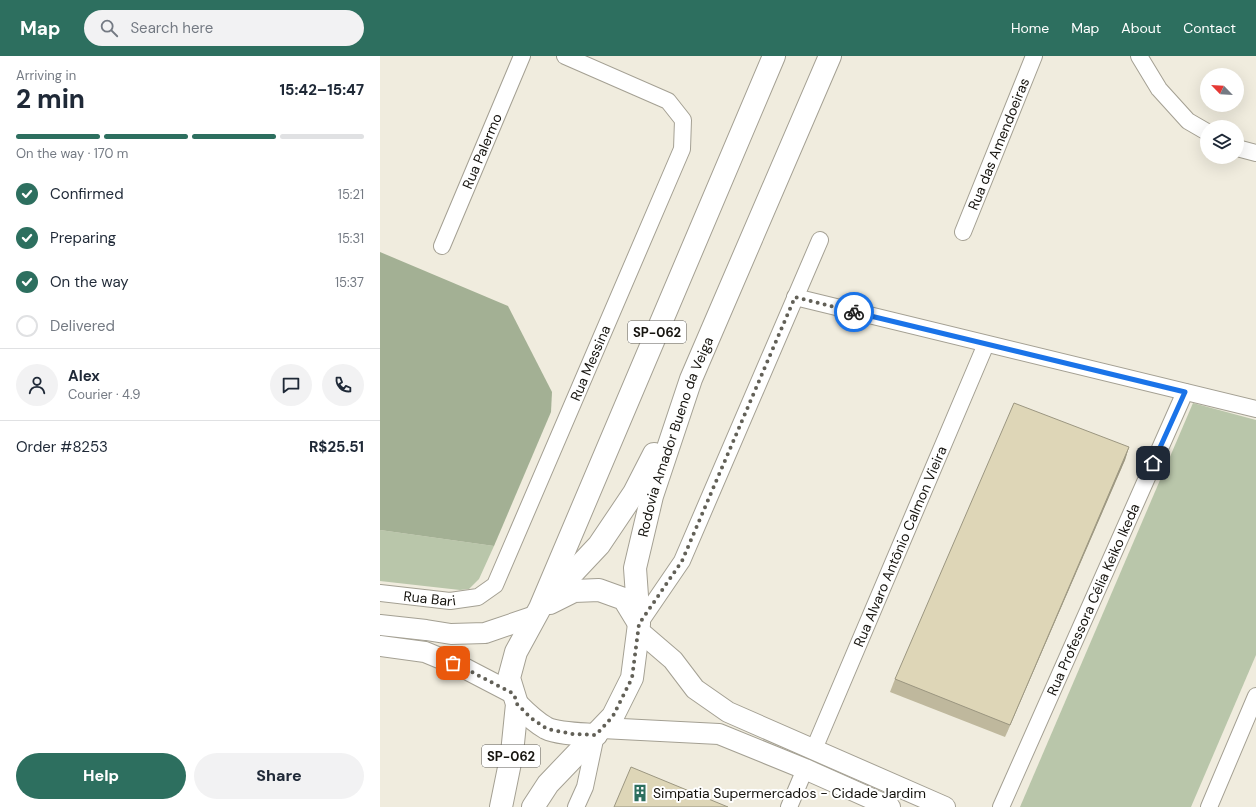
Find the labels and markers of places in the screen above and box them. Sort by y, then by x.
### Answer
pin [1136,446,1170,480]
pin [436,646,470,680]
building icon: Simpatia Supermercados - Cidade Jardim [630,783,650,803]
place label: Simpatia Supermercados - Cidade Jardim [653,784,926,802]

